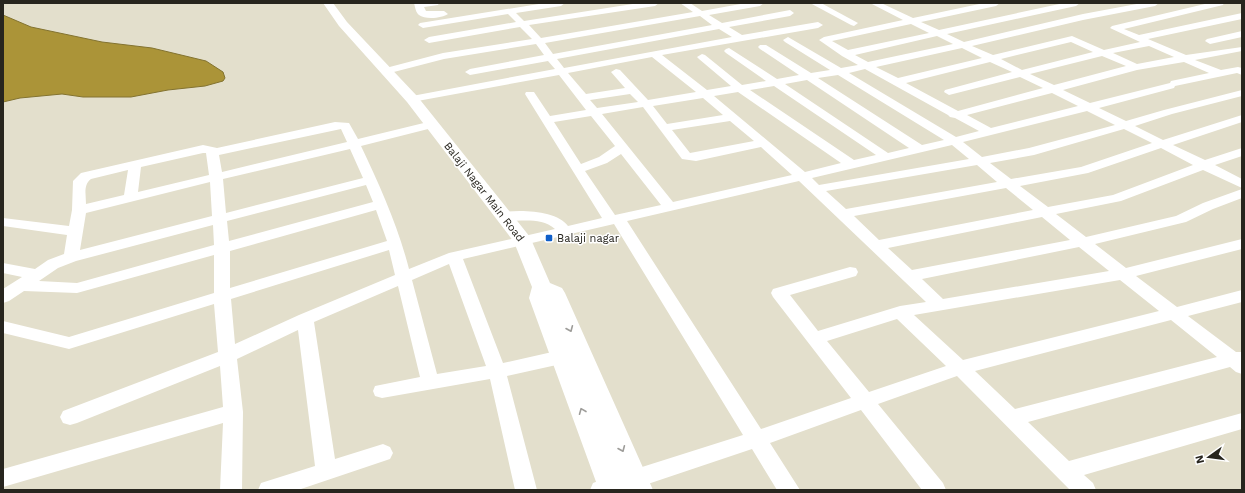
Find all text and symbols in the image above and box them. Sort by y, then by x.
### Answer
street label: Balaji Nagar Main Road [441,140,527,244]
place label: Balaji nagar [557,232,620,245]
marker: Balaji nagar [544,233,554,243]
one-way arrow [566,326,574,333]
one-way arrow [579,407,587,415]
north arrow [1189,437,1229,477]
one-way arrow [617,444,625,452]
text: N [1192,454,1207,465]

